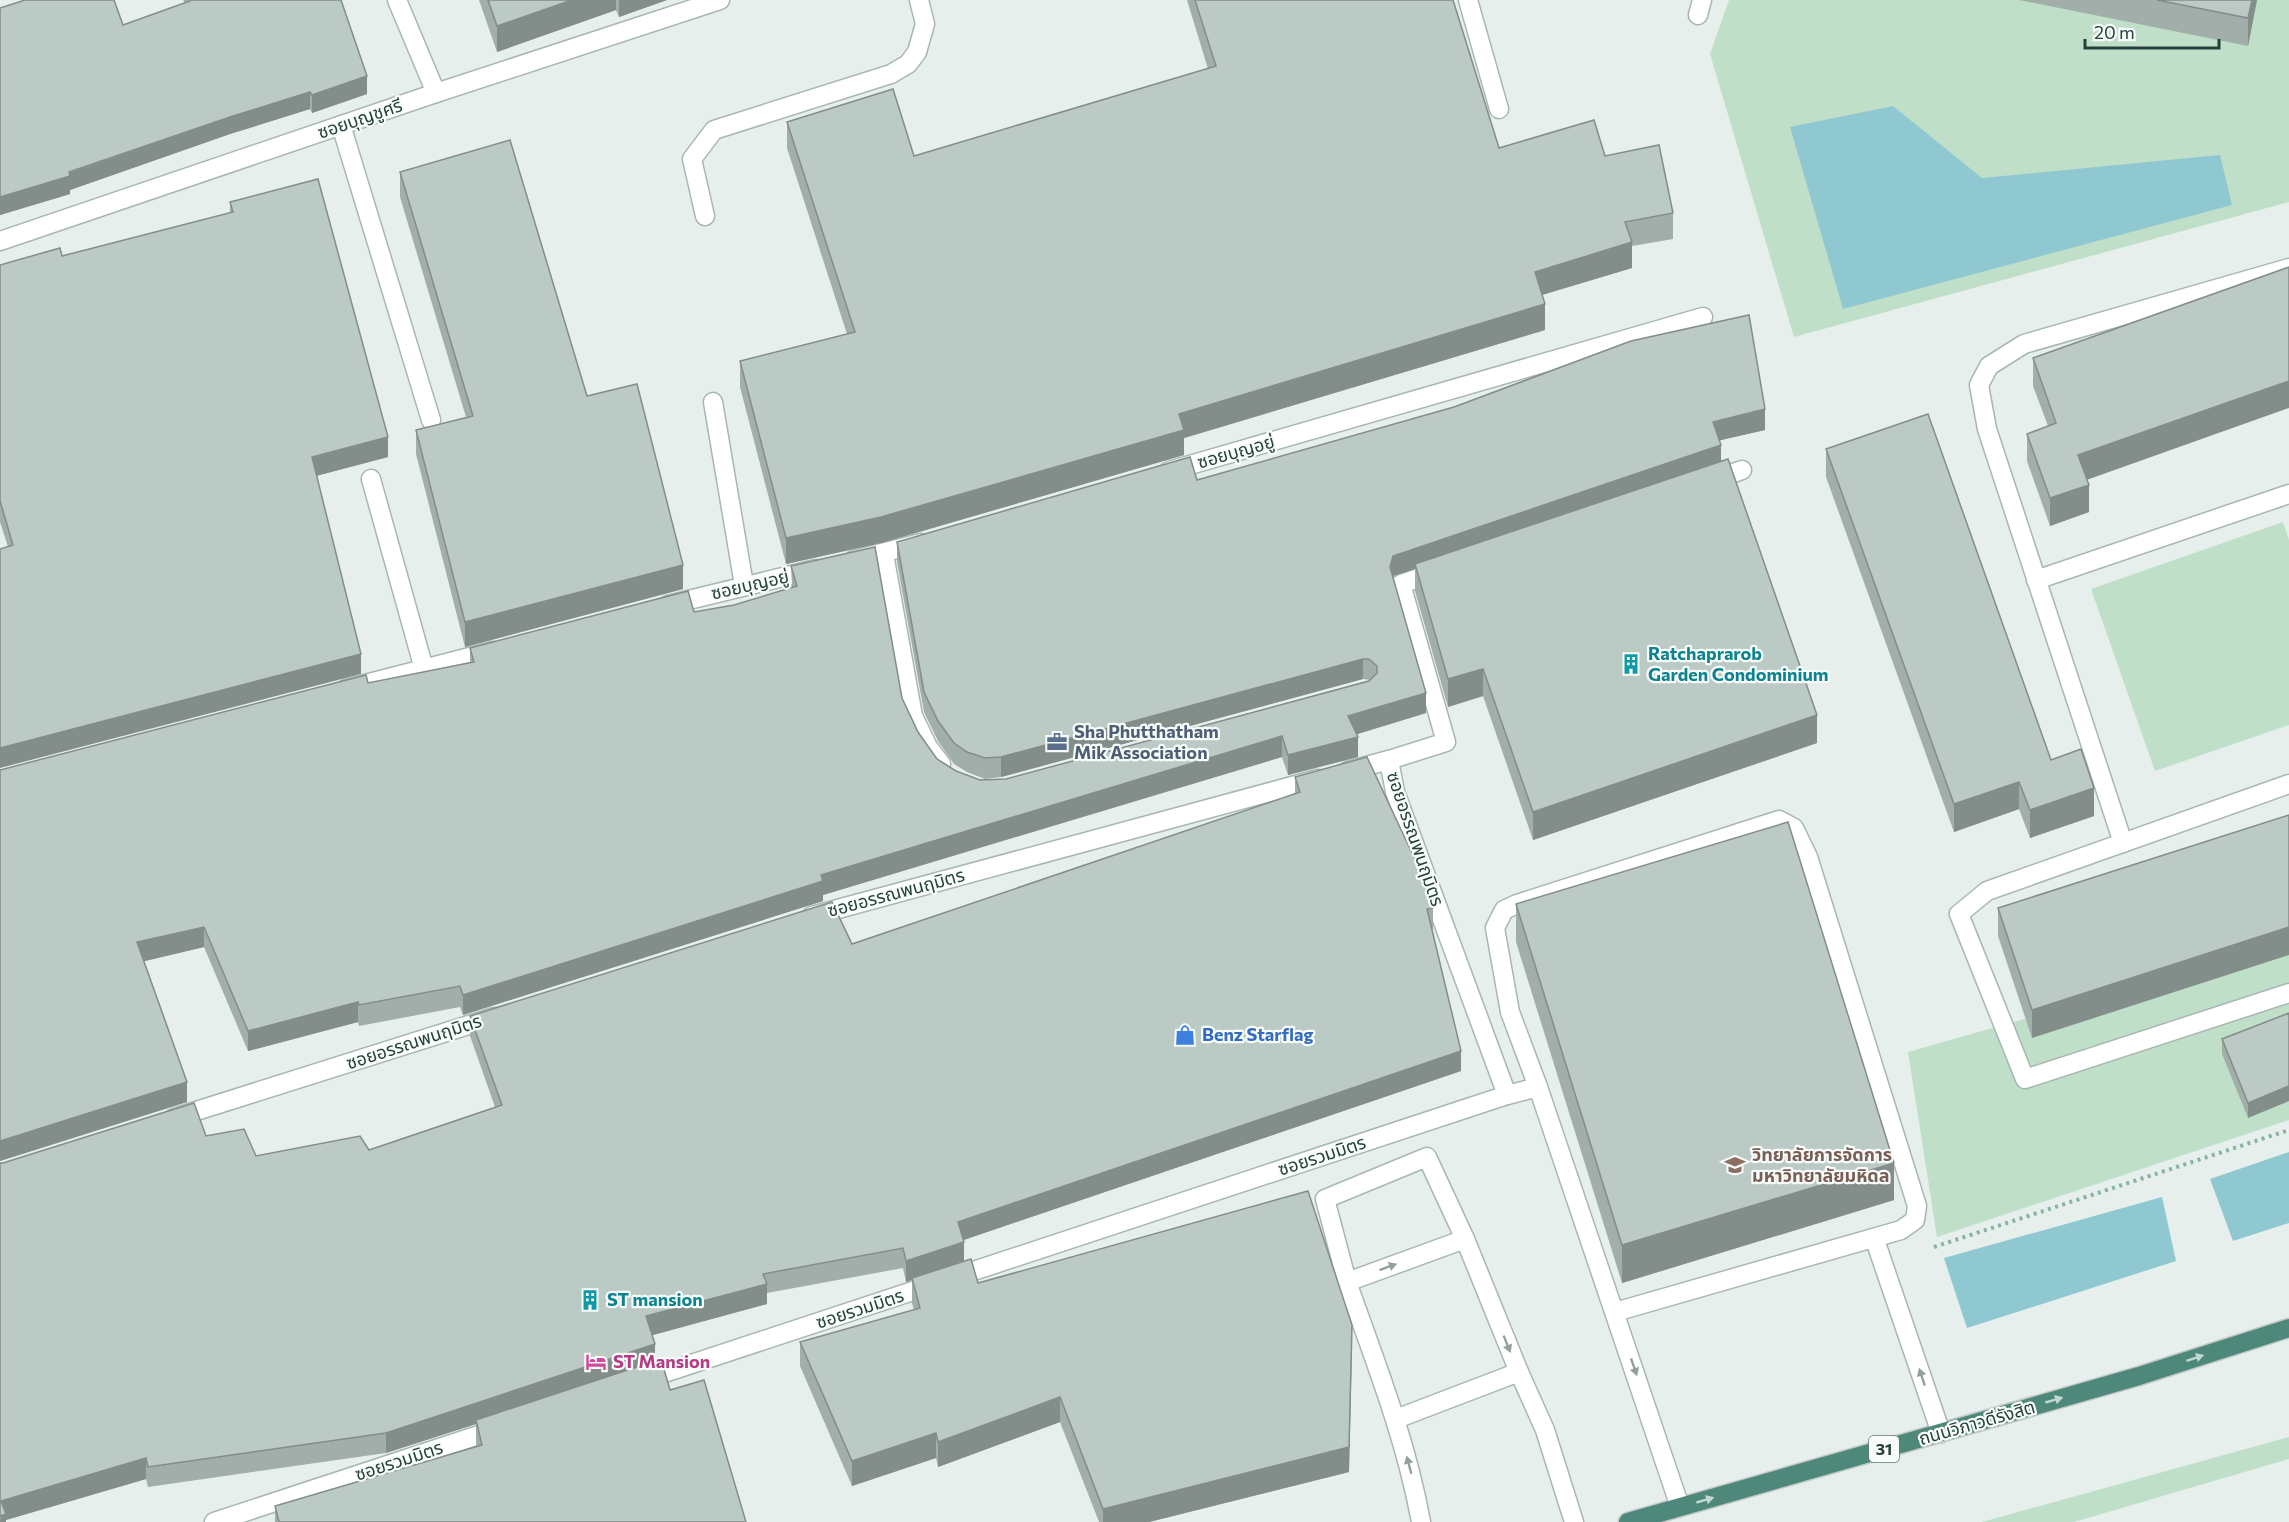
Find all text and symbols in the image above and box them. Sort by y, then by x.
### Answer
scale bar [2085,12,2218,50]
text: 20 m [2094,21,2135,43]
street label: ซอยบุญชูศรี [314,93,406,145]
street label: ซอยบุญอยู่ [1195,430,1277,474]
street label: ซอยบุญอยู่ [709,564,791,606]
place label: Ratchaprarob Garden Condominium [1648,642,1829,685]
building icon: Ratchaprarob Garden Condominium [1619,652,1643,676]
place label: Sha Phutthatham Mik Association [1074,720,1219,763]
office icon: Sha Phutthatham Mik Association [1045,730,1069,754]
street label: ซอยอรรณพนฤมิตร [1383,768,1449,909]
street label: ซอยอรรณพนฤมิตร [825,863,967,921]
street label: ซอยอรรณพนฤมิตร [343,1009,484,1073]
shop icon: Benz Starflag [1173,1023,1197,1047]
place label: Benz Starflag [1202,1023,1313,1045]
street label: ซอยรวมมิตร [1275,1130,1369,1180]
place label: วิทยาลัยการจัดการ มหาวิทยาลัยมหิดล [1752,1143,1892,1186]
school or university icon: วิทยาลัยการจัดการ มหาวิทยาลัยมหิดล [1723,1153,1747,1177]
one-way arrow [1379,1262,1397,1272]
street label: ซอยรวมมิตร [813,1283,907,1333]
building icon: ST mansion [578,1288,602,1312]
place label: ST mansion [607,1288,703,1310]
one-way arrow [1503,1335,1512,1353]
hotel icon: ST Mansion [584,1350,608,1374]
place label: ST Mansion [613,1350,710,1372]
one-way arrow [2186,1353,2204,1362]
one-way arrow [1629,1358,1639,1376]
one-way arrow [1917,1368,1927,1386]
street label: ถนนวิภาวดีรังสิต [1916,1395,2037,1449]
one-way arrow [2045,1395,2063,1405]
street label: ซอยรวมมิตร [352,1435,446,1485]
road number: 31 [1869,1436,1899,1462]
one-way arrow [1403,1456,1413,1474]
one-way arrow [1696,1495,1714,1504]

